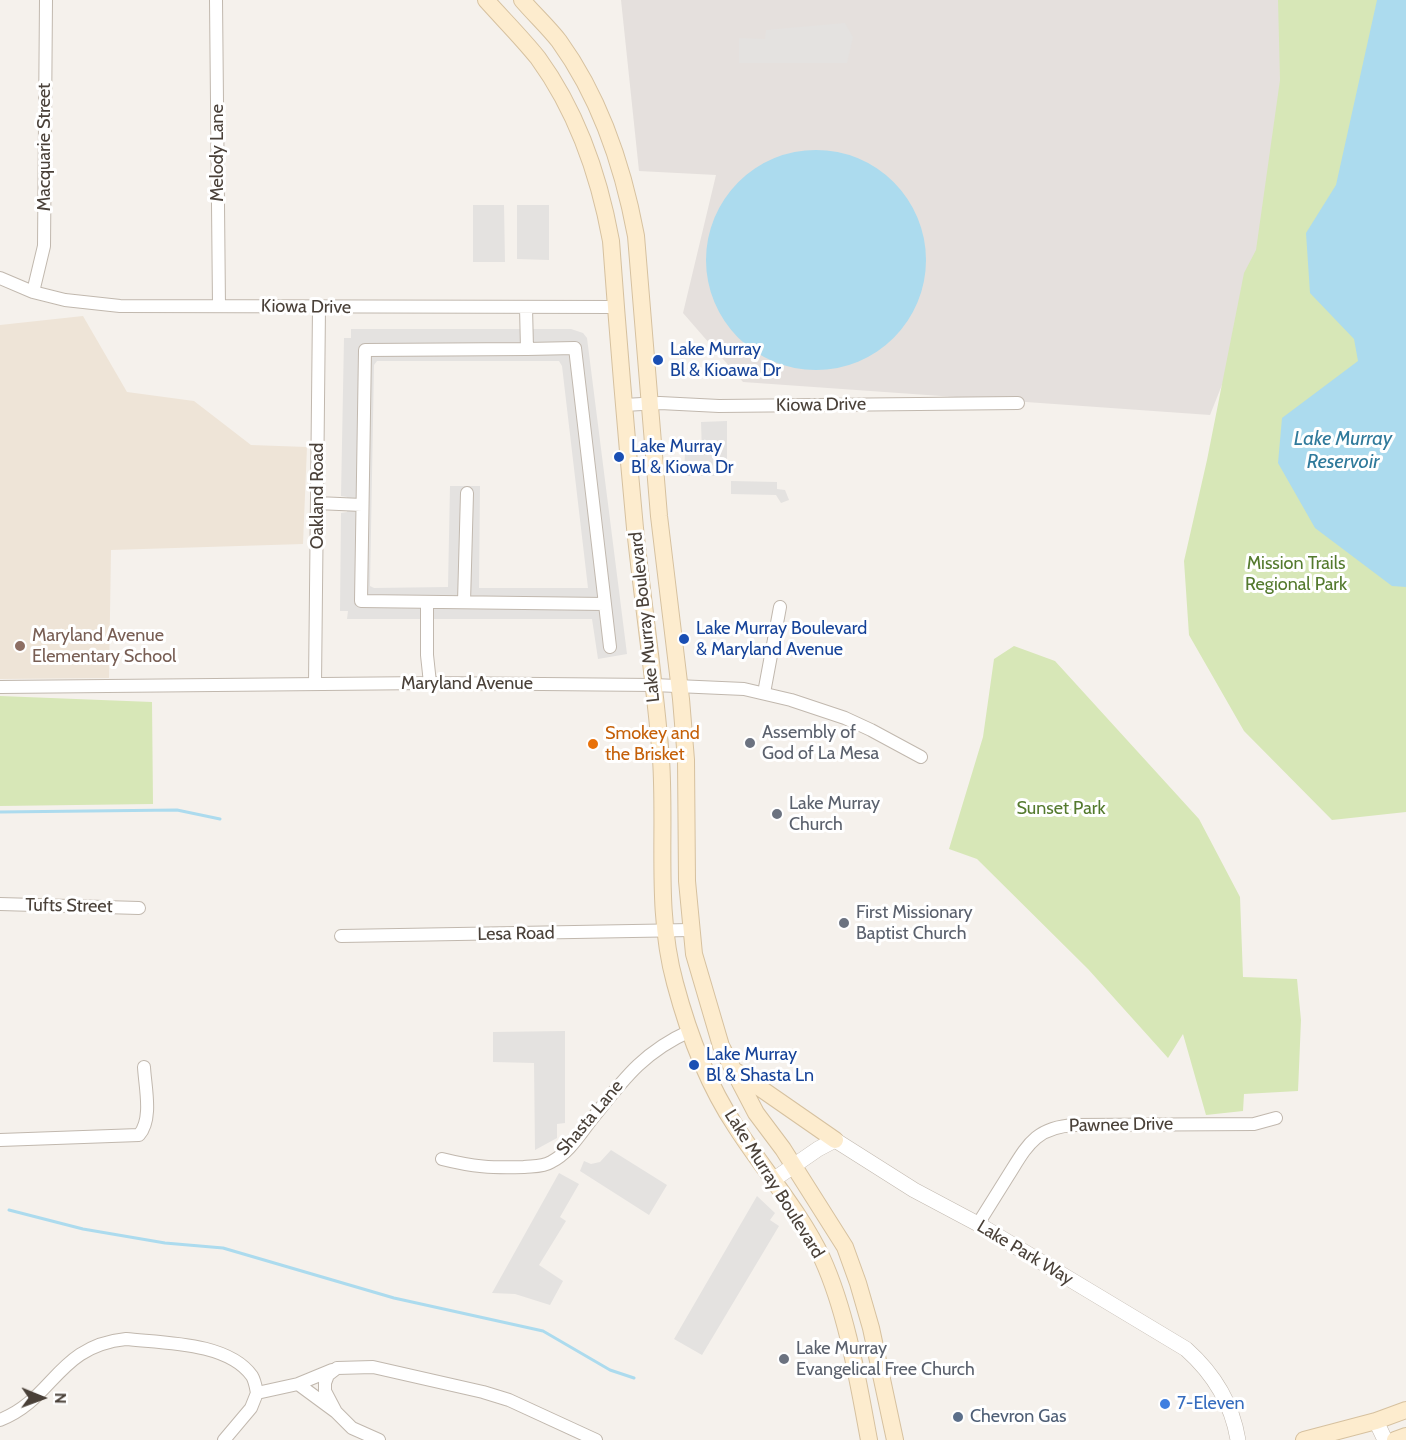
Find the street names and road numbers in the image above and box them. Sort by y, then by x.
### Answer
street label: Macquarie Street [34,83,56,211]
street label: Melody Lane [207,104,229,202]
street label: Kiowa Drive [261,295,351,319]
street label: Kiowa Drive [776,393,866,417]
street label: Oakland Road [307,443,329,549]
street label: Lake Murray Boulevard [625,531,665,703]
street label: Maryland Avenue [401,673,533,695]
street label: Tufts Street [25,894,113,918]
street label: Lesa Road [477,923,555,945]
street label: Shasta Lane [552,1076,628,1160]
street label: Lake Murray Boulevard [719,1106,829,1262]
street label: Pawnee Drive [1069,1113,1173,1137]
street label: Lake Park Way [973,1216,1077,1290]

